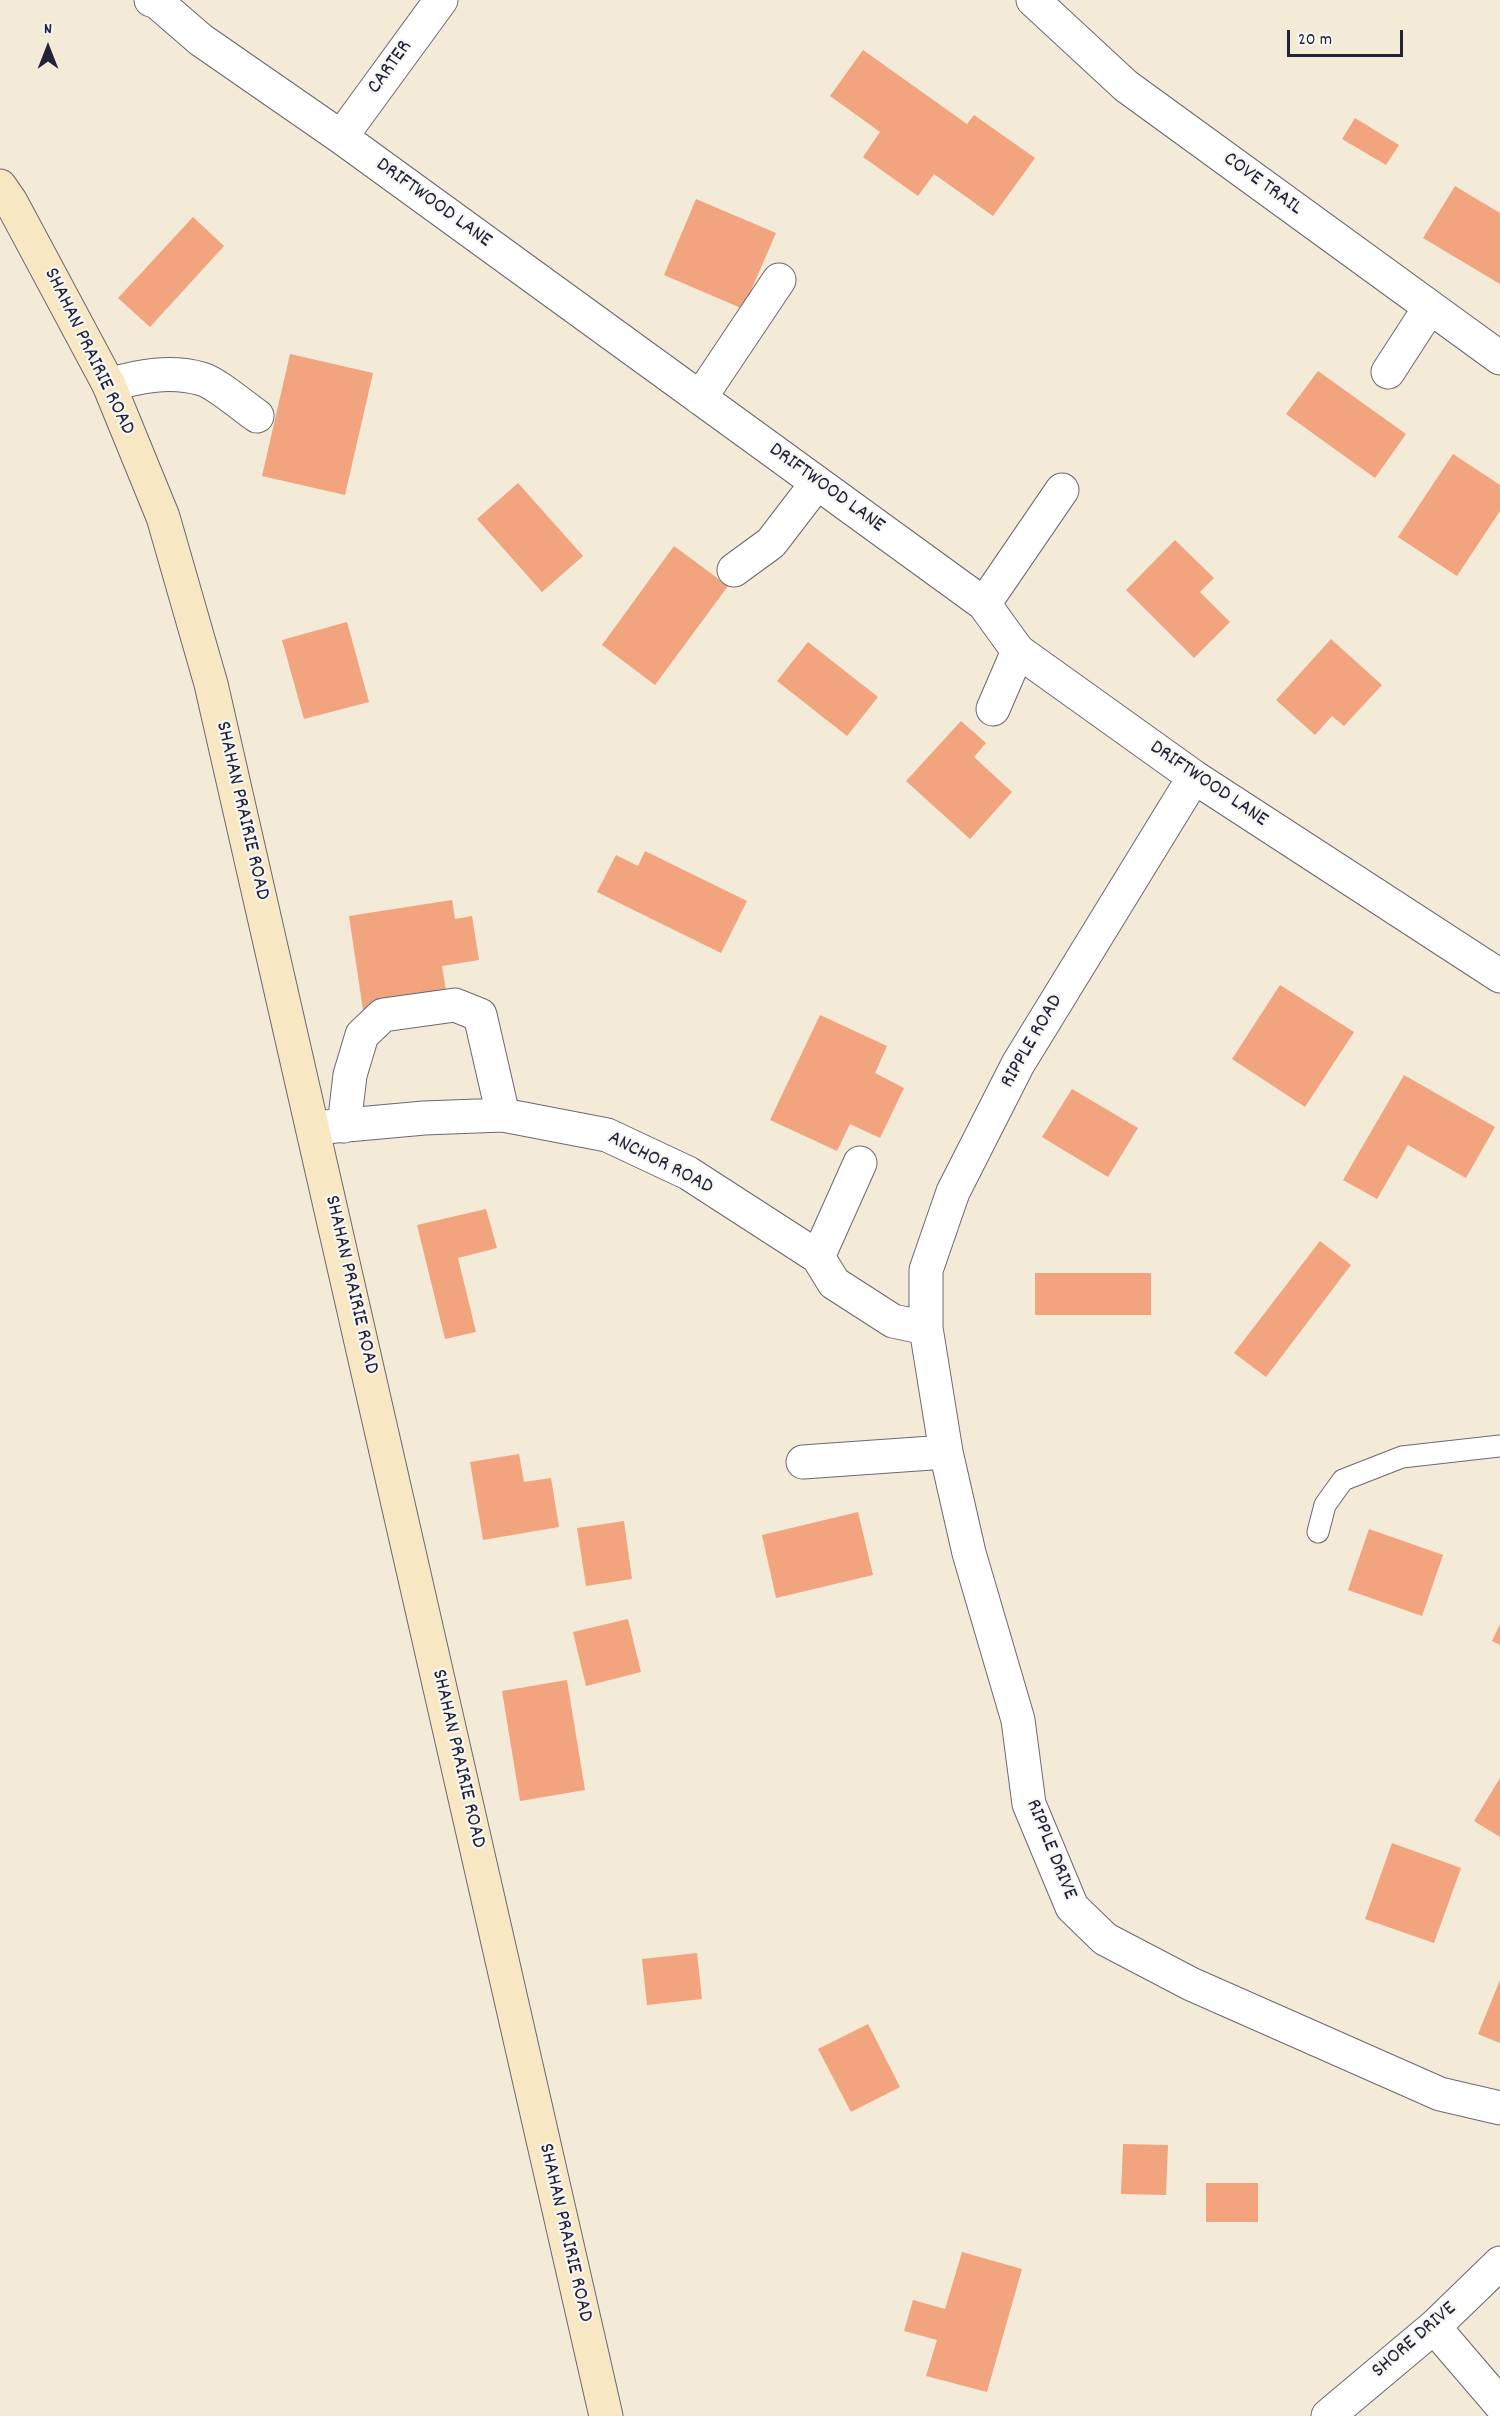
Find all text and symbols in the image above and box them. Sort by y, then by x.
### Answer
north arrow [18,18,78,78]
text: N [44,18,52,41]
scale bar [1290,18,1406,56]
text: 20 m [1298,28,1332,53]
street label: CARTER [363,36,419,100]
street label: COVE TRAIL [1217,148,1307,222]
street label: DRIFTWOOD LANE [370,154,496,254]
street label: SHAHAN PRAIRIE ROAD [37,265,139,439]
street label: DRIFTWOOD LANE [763,439,889,539]
street label: SHAHAN PRAIRIE ROAD [208,719,274,903]
street label: DRIFTWOOD LANE [1144,736,1272,834]
street label: RIPPLE ROAD [996,991,1070,1093]
street label: ANCHOR ROAD [603,1127,717,1201]
street label: SHAHAN PRAIRIE ROAD [317,1193,383,1377]
street label: SHAHAN PRAIRIE ROAD [424,1667,490,1851]
street label: RIPPLE DRIVE [1018,1796,1082,1904]
street label: SHAHAN PRAIRIE ROAD [531,2141,597,2325]
street label: SHORE DRIVE [1368,2297,1462,2385]

